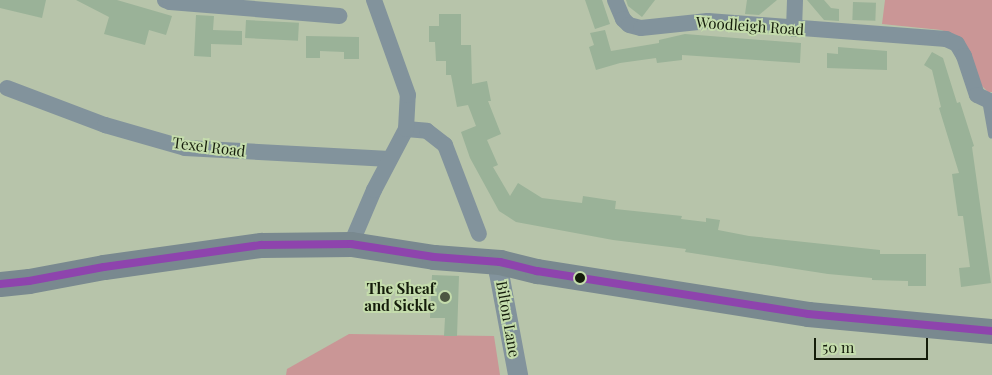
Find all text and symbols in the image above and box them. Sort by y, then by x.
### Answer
street label: Woodleigh Road [695,13,805,39]
street label: Texel Road [172,134,246,160]
unlabelled marker [575,273,585,283]
place label: The Sheaf and Sickle [364,279,435,314]
street label: Bilton Lane [492,280,524,358]
marker: The Sheaf and Sickle [439,291,451,303]
scale bar [817,328,931,360]
text: 50 m [822,337,854,357]

